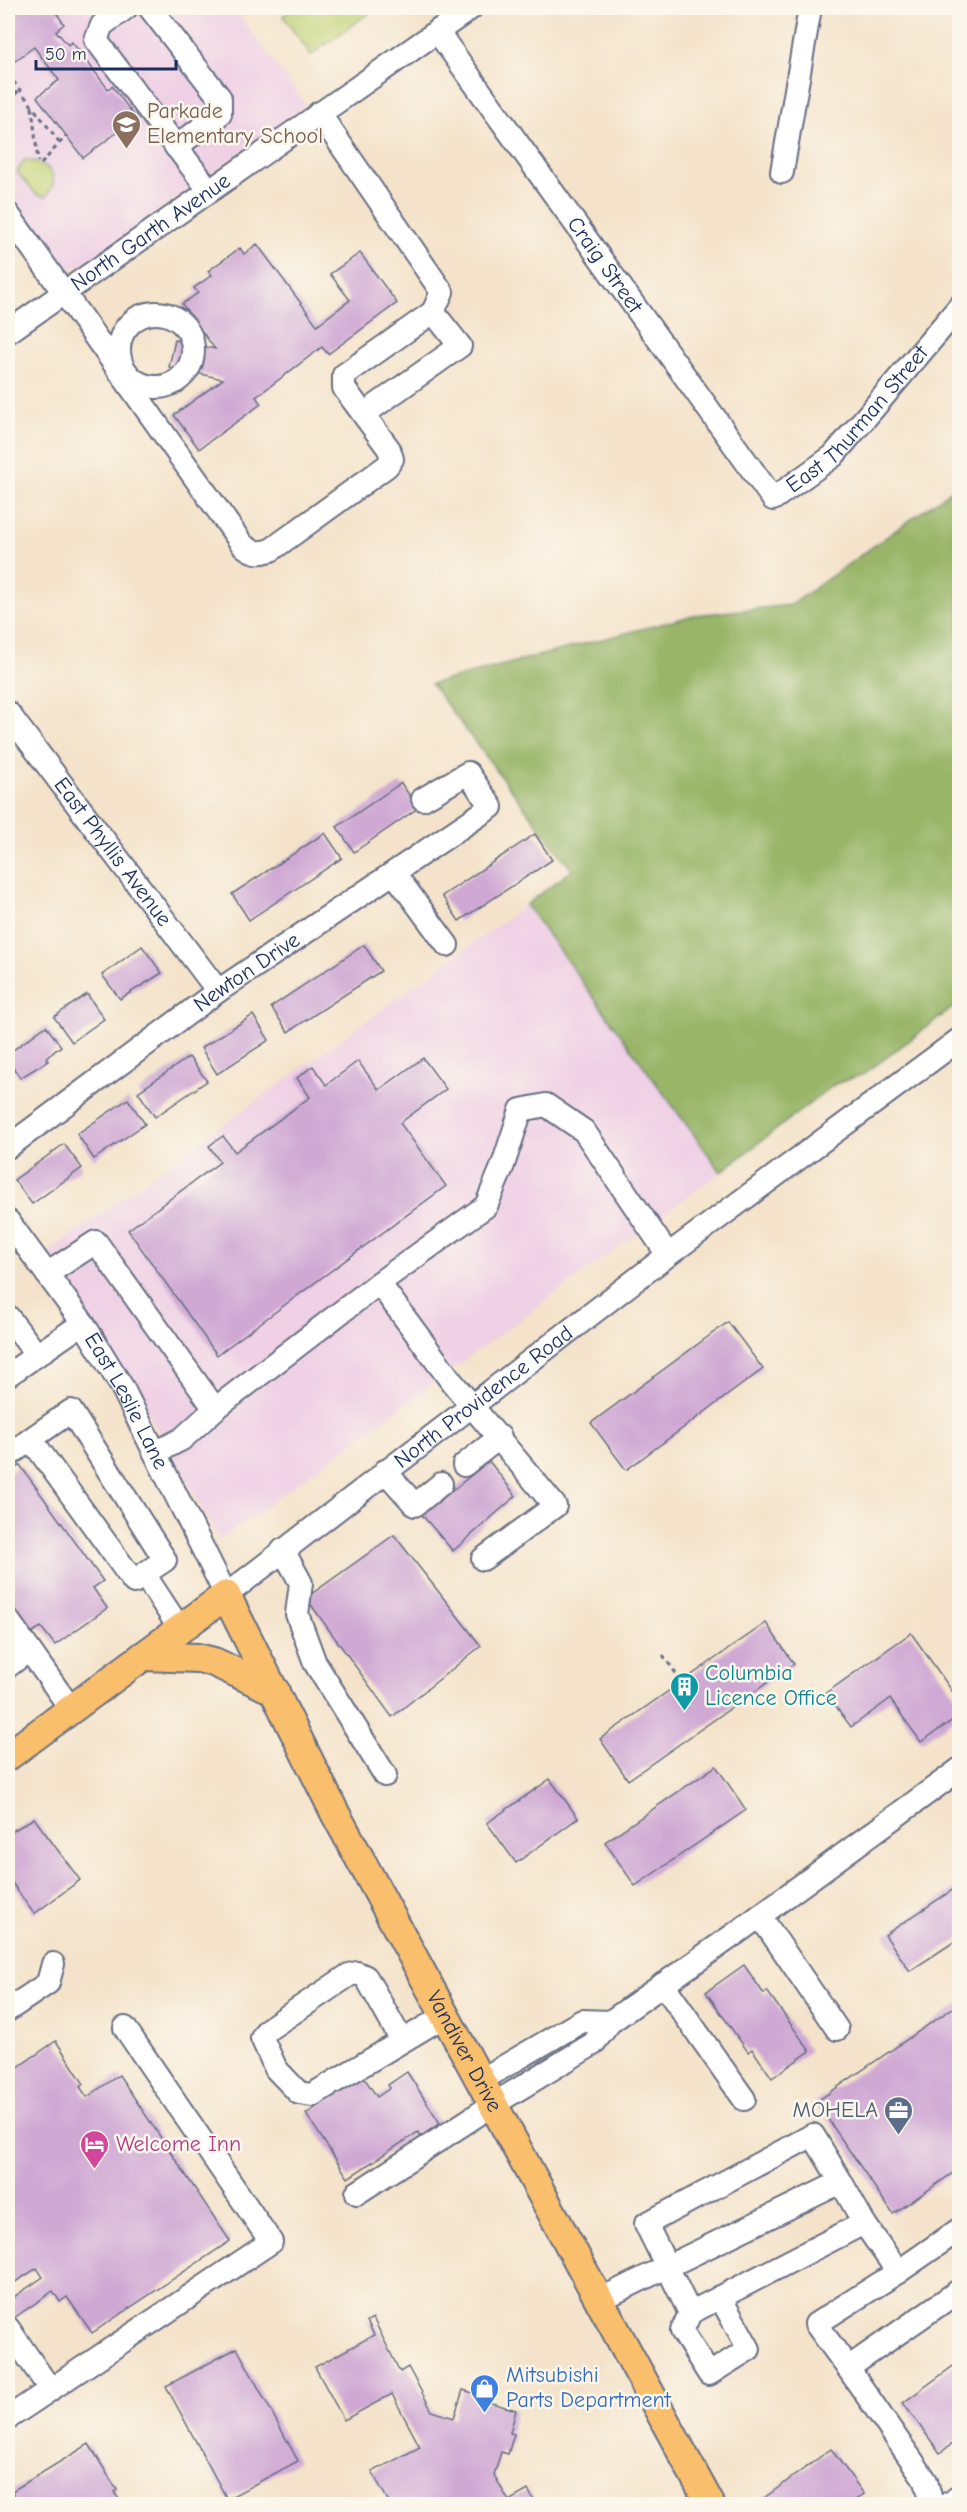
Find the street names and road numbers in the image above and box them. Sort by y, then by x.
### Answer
street label: North Garth Avenue [66,168,235,297]
street label: Craig Street [562,212,649,319]
street label: East Thurman Street [781,340,934,498]
street label: East Phyllis Avenue [48,772,177,931]
street label: Newton Drive [189,927,305,1018]
street label: North Providence Road [389,1320,578,1474]
street label: East Leslie Lane [79,1328,174,1474]
street label: Vandiver Drive [421,1986,508,2117]

